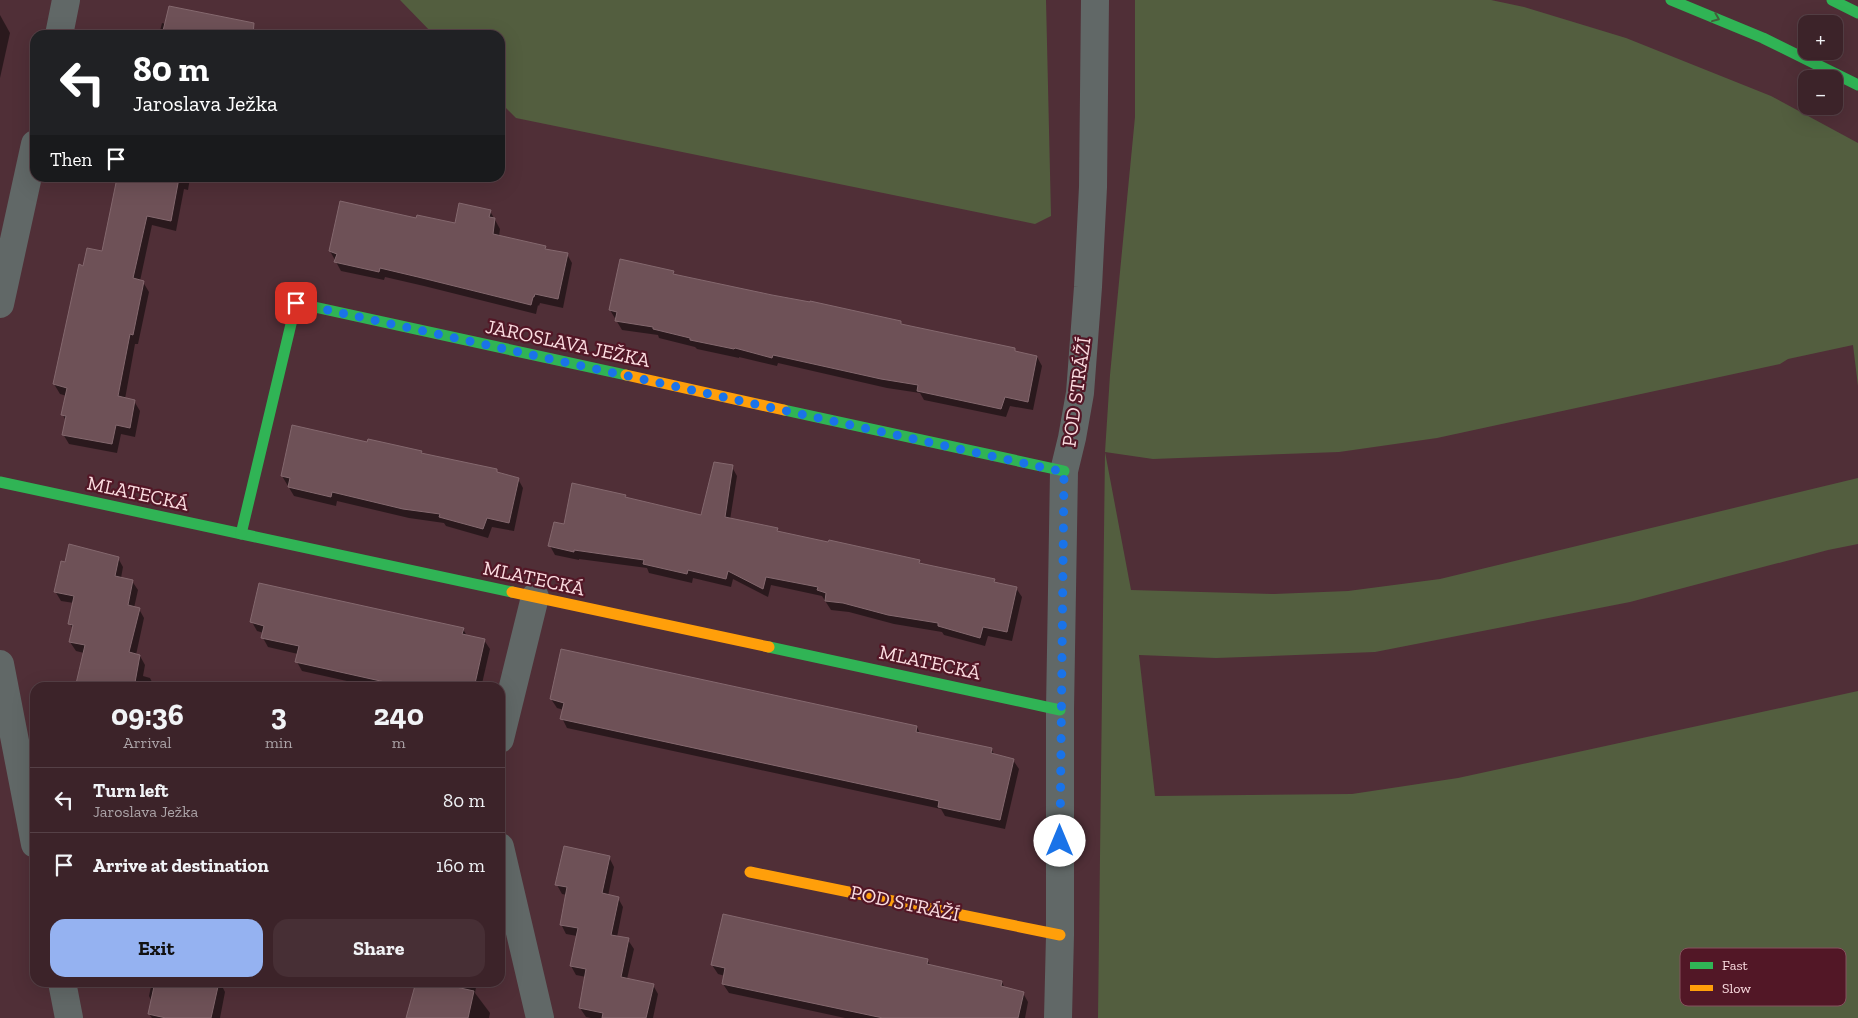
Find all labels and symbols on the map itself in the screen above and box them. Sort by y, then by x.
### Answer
one-way arrow [1711,12,1720,23]
pin [275,282,317,324]
street label: JAROSLAVA JEŽKA [484,314,653,372]
street label: POD STRÁŽÍ [1056,335,1096,449]
street label: MLATECKÁ [85,471,192,516]
street label: MLATECKÁ [481,556,588,601]
street label: MLATECKÁ [877,640,984,685]
position arrow [1033,814,1085,866]
street label: POD STRÁŽÍ [848,880,962,926]
legend [1680,948,1846,1006]
text: Fast [1722,957,1749,974]
text: Slow [1722,980,1751,997]

